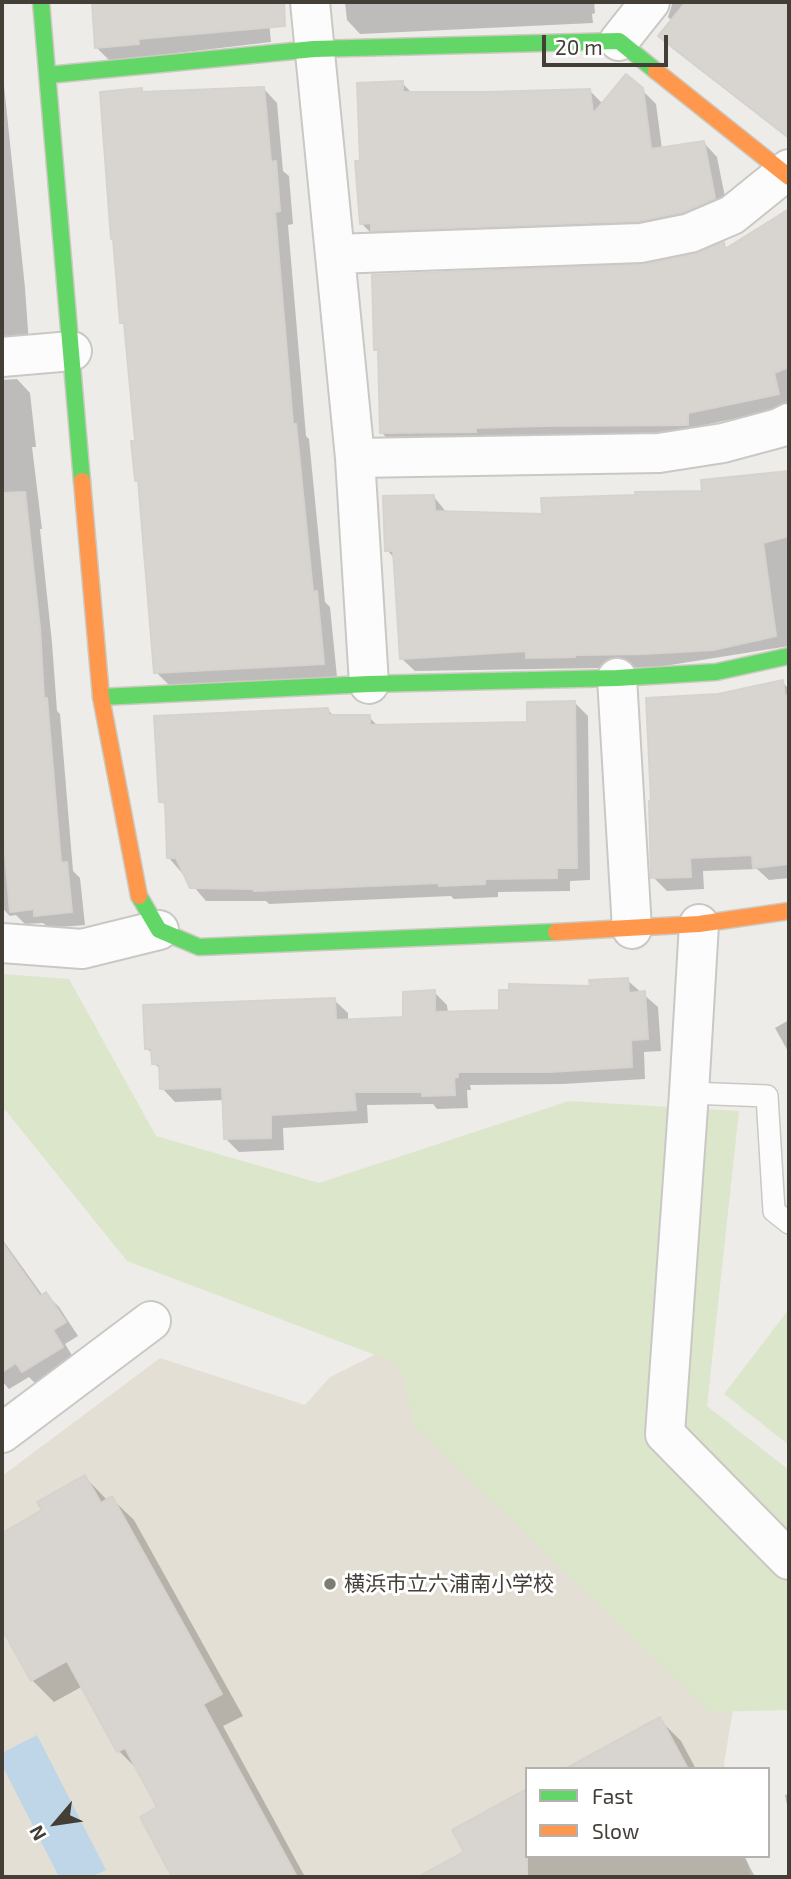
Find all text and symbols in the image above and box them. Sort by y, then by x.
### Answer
scale bar [546,21,672,65]
text: 20 m [555,34,603,59]
place label: 横浜市立六浦南小学校 [344,1571,554,1597]
marker: 横浜市立六浦南小学校 [322,1576,338,1592]
legend [525,1767,770,1858]
text: Fast [592,1783,633,1808]
north arrow [21,1788,91,1858]
text: Slow [592,1818,639,1843]
text: N [24,1822,51,1845]

